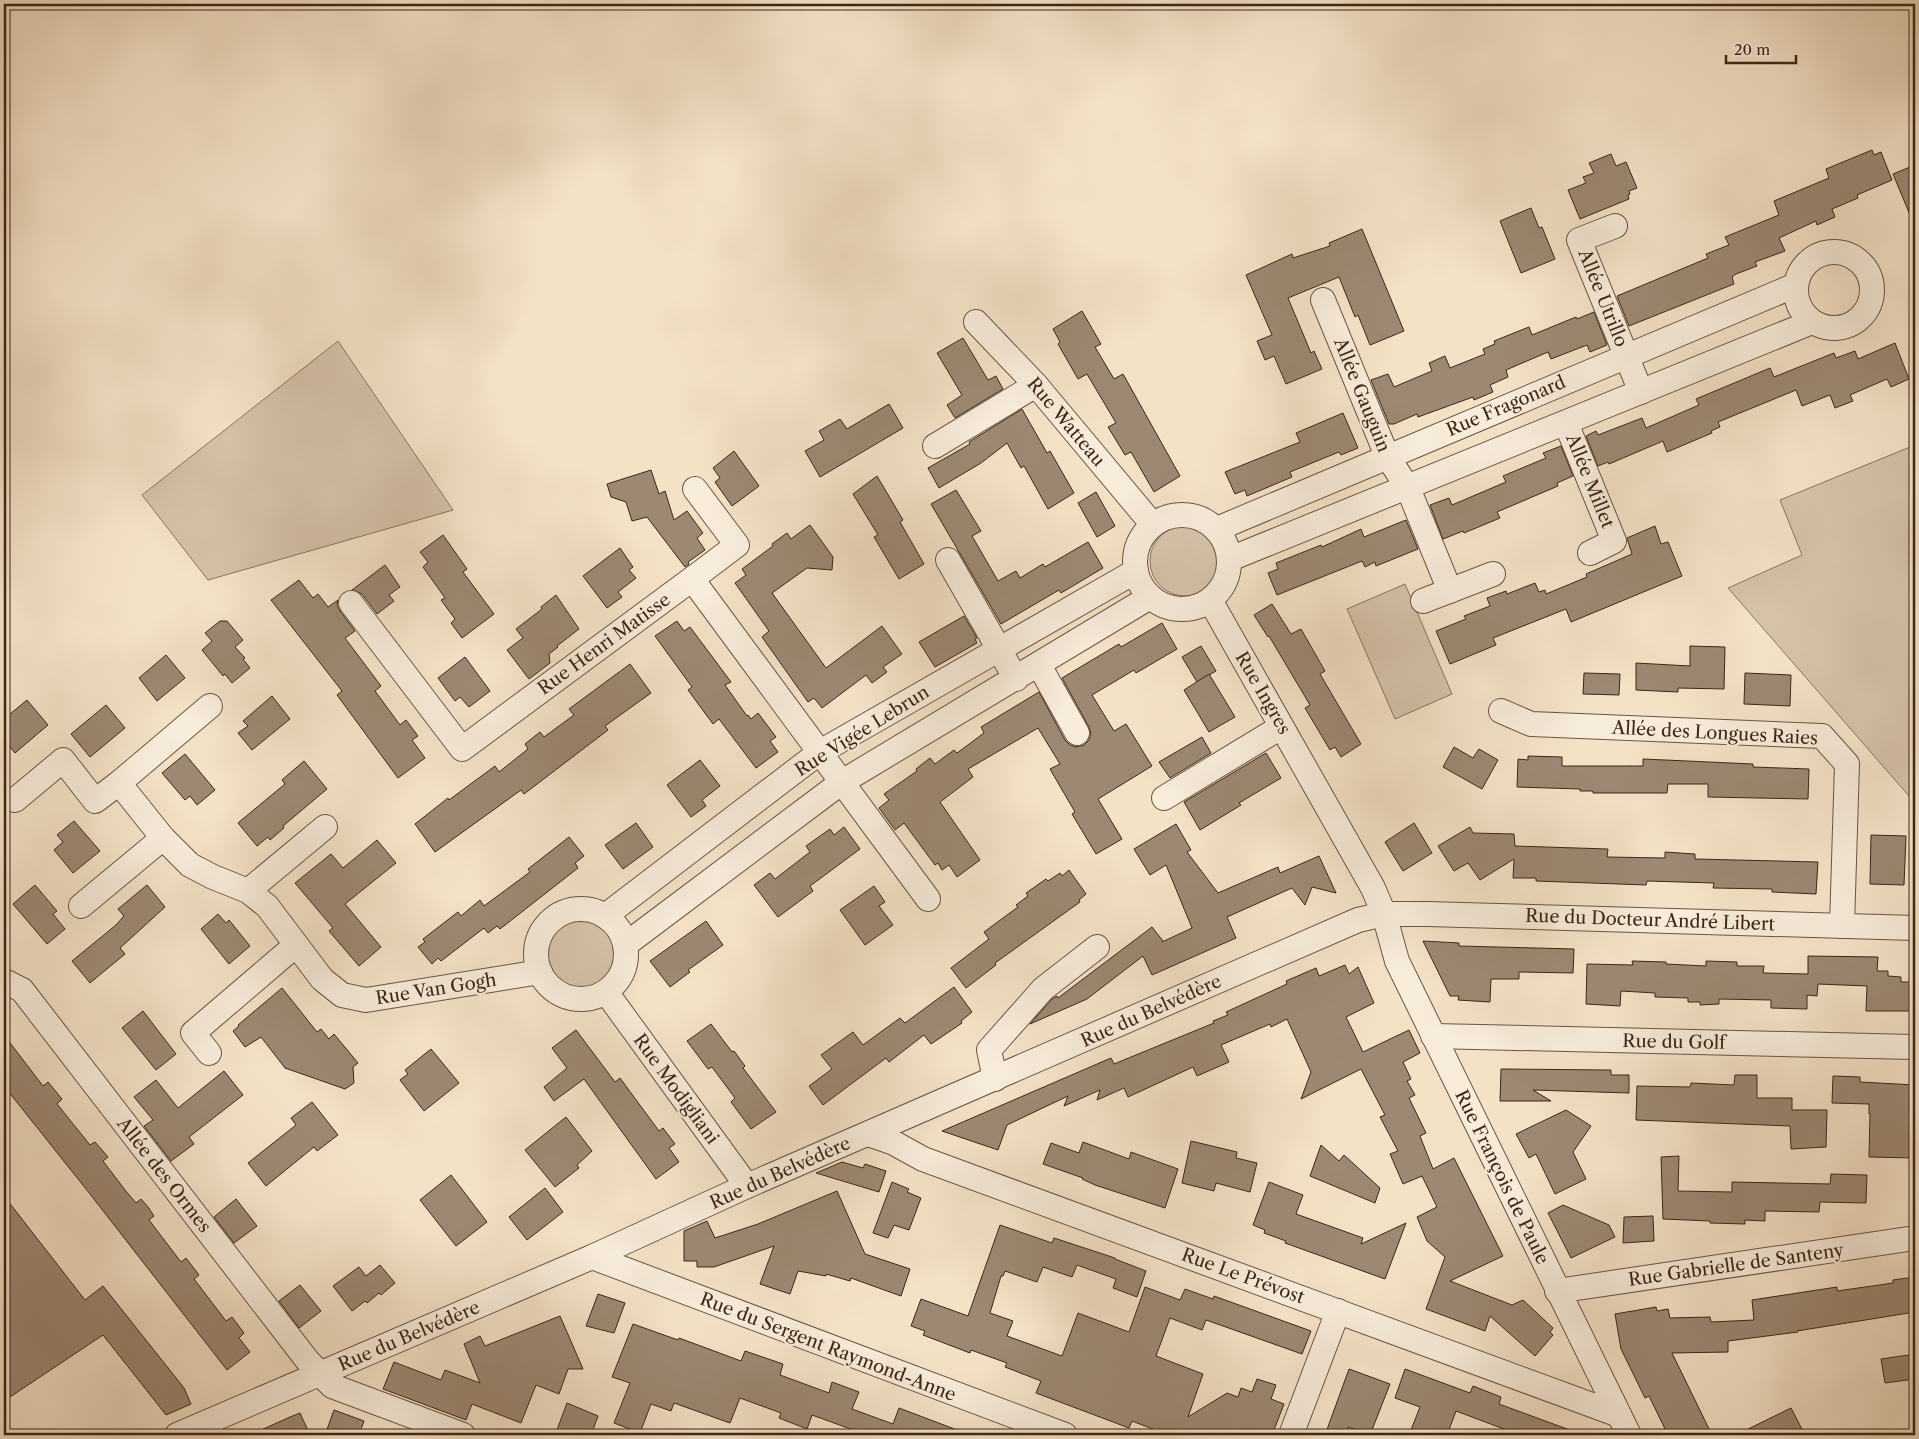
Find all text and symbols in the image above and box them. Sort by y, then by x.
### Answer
scale bar [1726,32,1796,64]
text: 20 m [1734,40,1770,59]
street label: Allée Utrillo [1573,245,1633,350]
street label: Allée Gauguin [1329,334,1395,455]
street label: Rue Fragonard [1443,371,1569,441]
street label: Rue Watteau [1022,373,1110,471]
street label: Allée Millet [1561,430,1619,532]
street label: Rue Henri Matisse [533,589,675,699]
street label: Rue Ingres [1230,648,1296,738]
street label: Rue Vigée Lebrun [791,681,933,781]
street label: Allée des Longues Raies [1611,717,1818,749]
street label: Rue du Docteur André Libert [1525,905,1776,935]
street label: Rue Van Gogh [374,969,498,1009]
street label: Rue du Belvédère [1077,970,1225,1052]
street label: Rue Modigliani [629,1030,724,1149]
street label: Rue du Golf [1622,1030,1728,1054]
street label: Rue François de Paule [1450,1086,1554,1268]
street label: Allée des Ormes [112,1112,216,1237]
street label: Rue du Belvédère [706,1132,854,1214]
street label: Rue Gabrielle de Santeny [1627,1239,1846,1291]
street label: Rue Le Prévost [1179,1244,1308,1309]
street label: Rue du Sergent Raymond-Anne [697,1288,959,1406]
street label: Rue du Belvédère [335,1296,483,1376]

